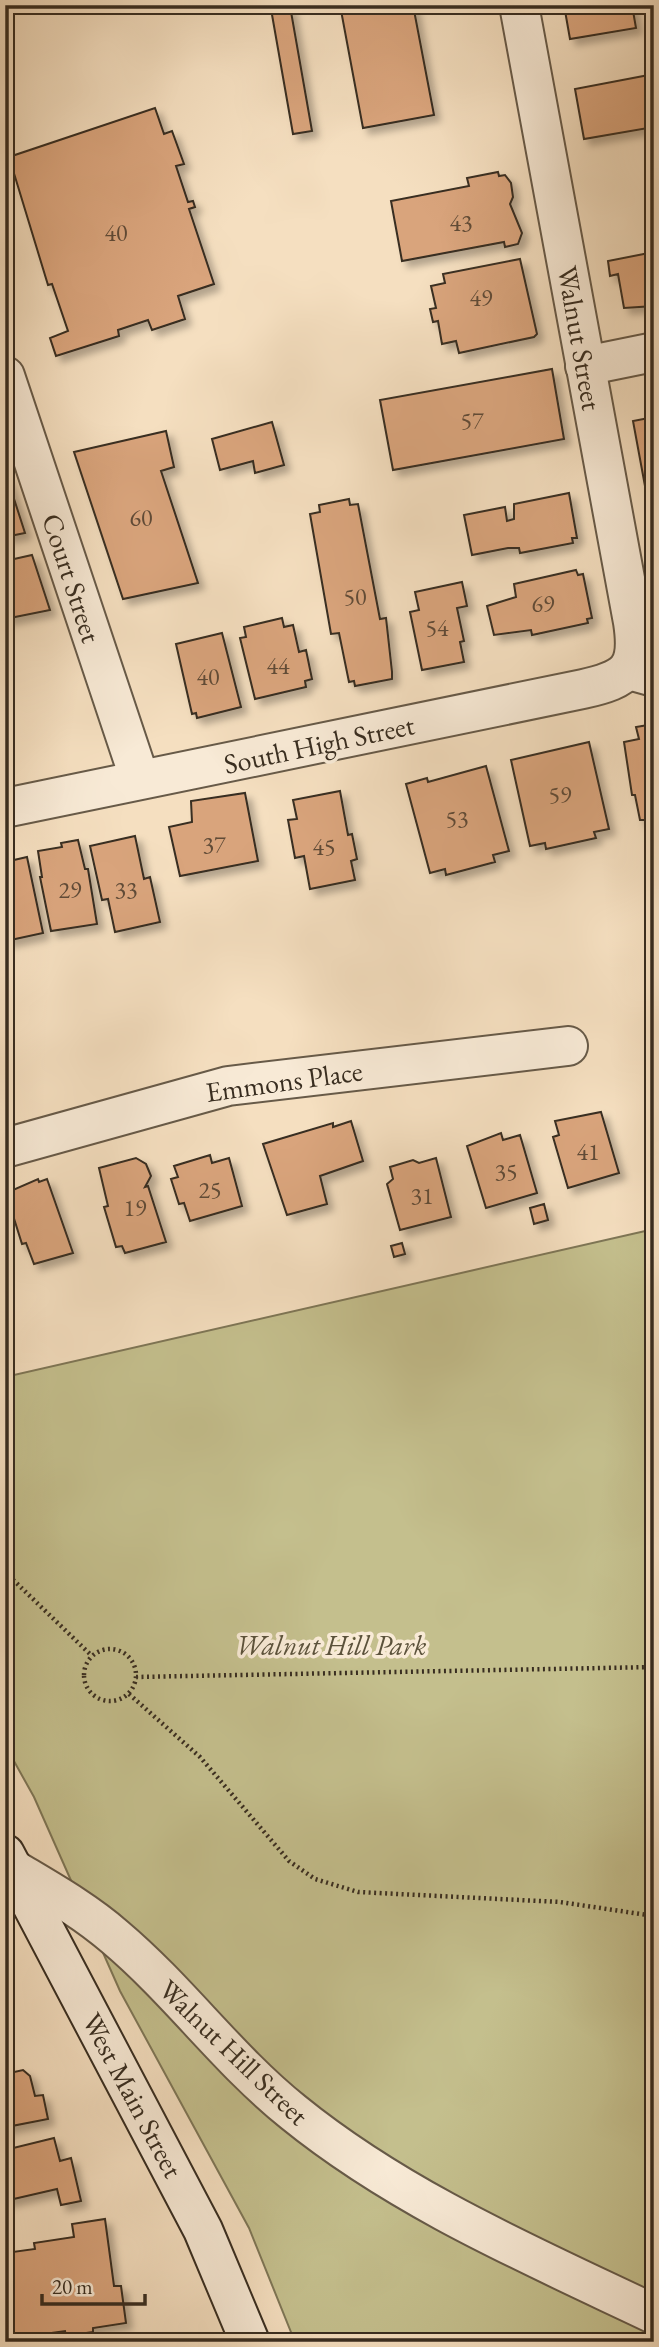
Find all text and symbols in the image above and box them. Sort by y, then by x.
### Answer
house number: 43 [449,207,473,238]
house number: 40 [104,217,128,248]
street label: Walnut Street [550,263,610,413]
house number: 49 [469,282,493,313]
house number: 57 [460,405,484,436]
house number: 60 [129,502,153,533]
street label: Court Street [34,509,110,647]
house number: 50 [343,581,367,612]
house number: 69 [531,588,555,619]
house number: 54 [425,612,449,643]
house number: 44 [266,650,290,681]
house number: 40 [196,661,220,692]
street label: South High Street [221,706,418,782]
house number: 59 [548,779,572,810]
house number: 53 [445,803,469,834]
house number: 37 [202,829,226,860]
house number: 45 [312,831,336,862]
house number: 29 [58,874,82,905]
house number: 33 [114,874,138,905]
street label: Emmons Place [203,1052,365,1110]
house number: 41 [576,1136,600,1167]
house number: 35 [494,1156,518,1187]
house number: 25 [198,1174,222,1205]
house number: 31 [410,1180,434,1211]
house number: 19 [123,1192,147,1223]
park label: Walnut Hill Park [236,1627,427,1663]
street label: Walnut Hill Street [151,1971,317,2133]
street label: West Main Street [74,2006,192,2184]
scale bar [42,2263,145,2307]
text: 20 m [52,2273,93,2300]

